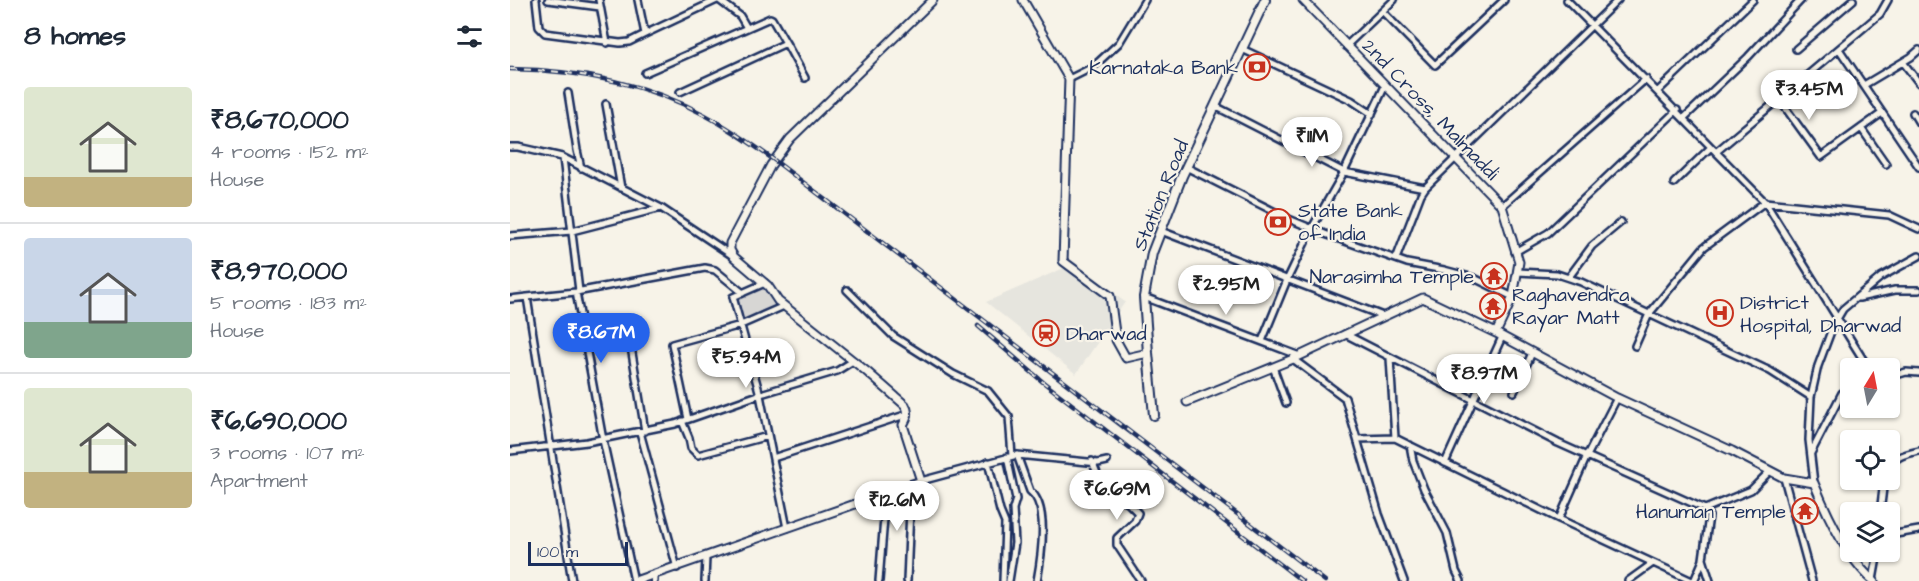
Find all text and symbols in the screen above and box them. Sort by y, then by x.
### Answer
text: 8 homes [24,18,126,54]
icon: filters [453,20,486,53]
street label: 2nd Cross, Malmaddi [1355,33,1505,187]
bank icon: Karnataka Bank [1242,52,1272,82]
place label: Karnataka Bank [1089,54,1238,82]
pin: ₹3.45M [1760,70,1858,121]
text: ₹3.45M [1775,75,1843,103]
text: ₹8,670,000 [210,102,349,138]
icon: home [72,111,144,183]
pin: ₹11M [1276,117,1348,168]
text: ₹11M [1295,122,1329,150]
street label: Station Road [1126,136,1196,255]
text: 4 rooms · 152 m² [210,138,369,166]
text: House [210,166,264,194]
place label: State Bank of India [1298,197,1403,248]
bank icon: State Bank of India [1263,207,1293,237]
text: ₹8,970,000 [210,253,347,289]
temple icon: Narasimha Temple [1479,261,1509,291]
icon: home [72,262,144,334]
place label: Narasimha Temple [1309,263,1474,291]
pin: ₹2.95M [1177,265,1275,316]
text: ₹2.95M [1192,270,1260,298]
place label: Raghavendra Rayar Matt [1512,281,1629,333]
text: 5 rooms · 183 m² [210,289,367,317]
place label: District Hospital, Dharwad [1740,289,1901,340]
temple icon: Raghavendra Rayar Matt [1478,291,1508,321]
hospital icon: District Hospital, Dharwad [1705,298,1735,328]
pin: ₹8.67M [552,313,650,364]
text: House [210,317,264,345]
text: ₹8.67M [567,318,635,346]
station icon: Dharwad [1031,318,1061,348]
place label: Dharwad [1066,320,1147,348]
pin: ₹5.94M [697,338,795,389]
text: ₹5.94M [711,343,781,371]
pin: ₹8.97M [1435,354,1533,405]
north arrow [1840,358,1900,418]
map controls [1840,358,1900,562]
text: ₹8.97M [1450,359,1518,387]
text: ₹6,690,000 [210,403,347,439]
icon: home [72,412,144,484]
button: locate [1840,430,1900,490]
text: 3 rooms · 107 m² [210,439,365,467]
text: Apartment [210,467,308,495]
pin: ₹6.69M [1068,470,1166,521]
text: ₹6.69M [1083,475,1151,503]
pin: ₹12.6M [848,481,946,532]
text: ₹12.6M [868,486,926,514]
temple icon: Hanuman Temple [1790,496,1820,526]
place label: Hanuman Temple [1636,498,1786,526]
button: layers [1840,502,1900,562]
scale bar [528,539,628,566]
text: 100 m [537,541,578,563]

